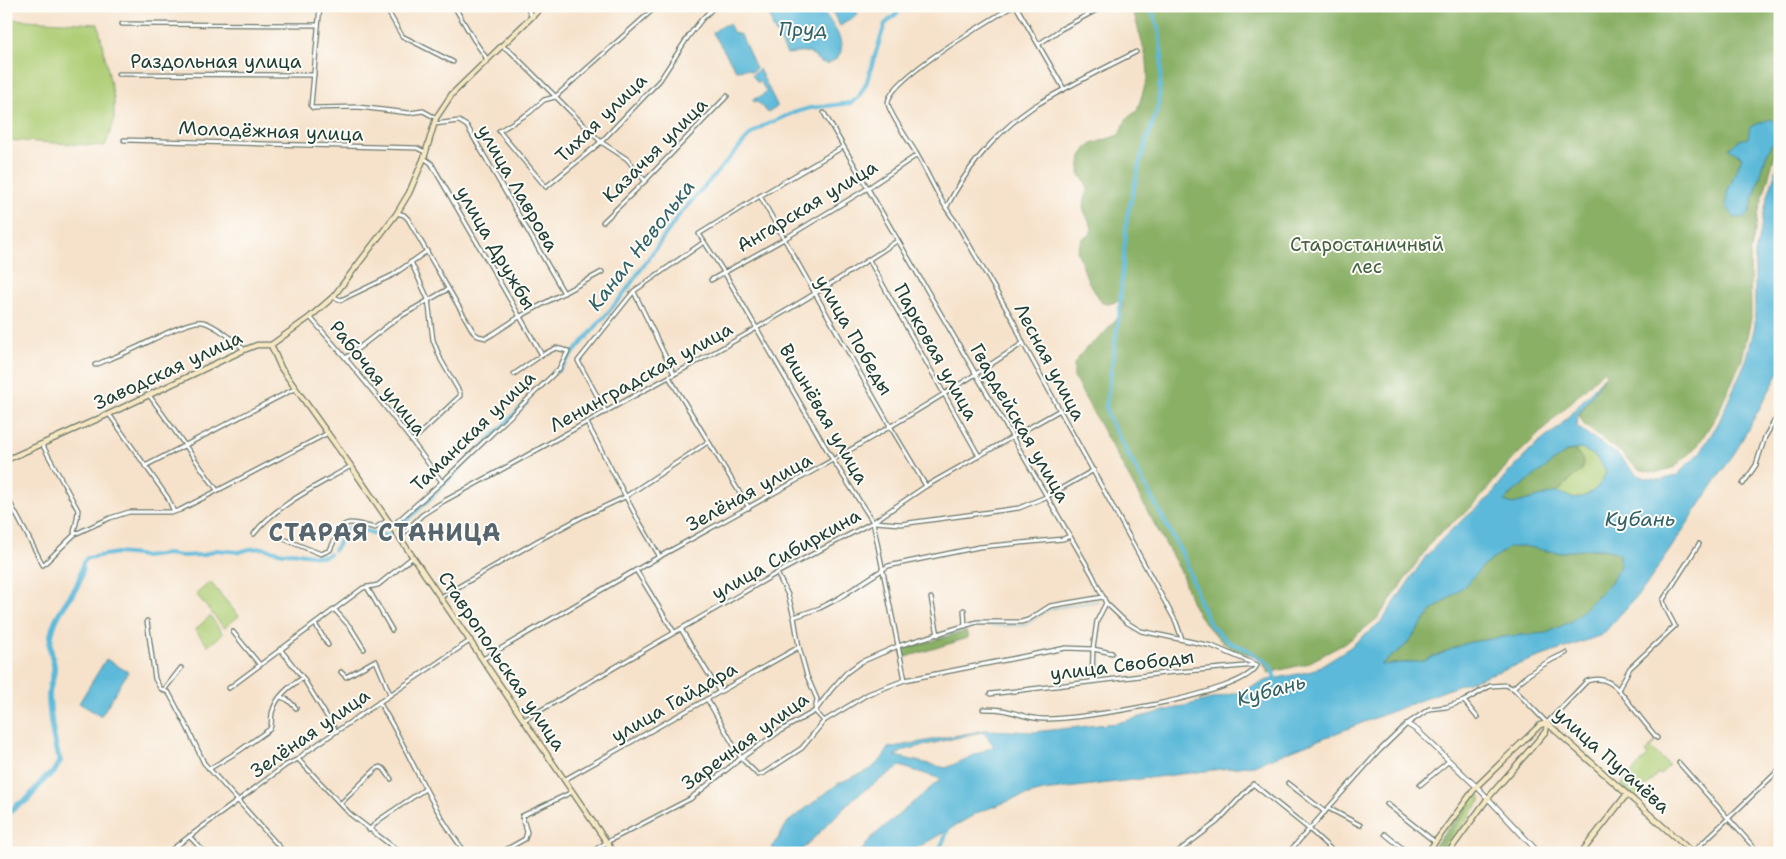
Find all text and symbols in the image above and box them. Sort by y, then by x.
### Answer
water label: Пруд [779,16,827,42]
street label: Раздольная улица [130,49,302,74]
street label: Тихая улица [550,68,652,168]
street label: Казачья улица [597,92,713,208]
street label: Молодёжная улица [178,115,364,147]
street label: улица Лаврова [472,120,565,256]
street label: Ангарская улица [732,154,882,258]
water label: Канал Неволька [582,174,700,316]
street label: улица Дружбы [450,181,542,315]
park label: Старостаничный лес [1290,232,1444,279]
street label: улица Победы [809,270,899,400]
street label: Парковая улица [888,279,984,425]
street label: Лесная улица [1009,299,1092,425]
street label: Рабочая улица [324,315,432,441]
street label: Ленинградская улица [545,316,737,438]
street label: Заводская улица [90,325,246,415]
street label: Вишнёвая улица [774,339,874,489]
street label: Гвардейская улица [964,339,1076,507]
street label: Таманская улица [405,365,541,497]
street label: Зелёная улица [682,447,817,537]
street label: улица Сибиркина [707,503,865,605]
water label: Кубань [1605,506,1675,532]
district label: СТАРАЯ СТАНИЦА [269,517,501,549]
street label: Ставропольская улица [433,566,572,756]
street label: улица Свободы [1049,644,1195,686]
street label: улица Гайдара [606,656,742,748]
water label: Кубань [1234,668,1308,712]
street label: Зелёная улица [245,682,375,783]
street label: Заречная улица [676,686,814,796]
street label: улица Пугачёва [1548,701,1676,819]

